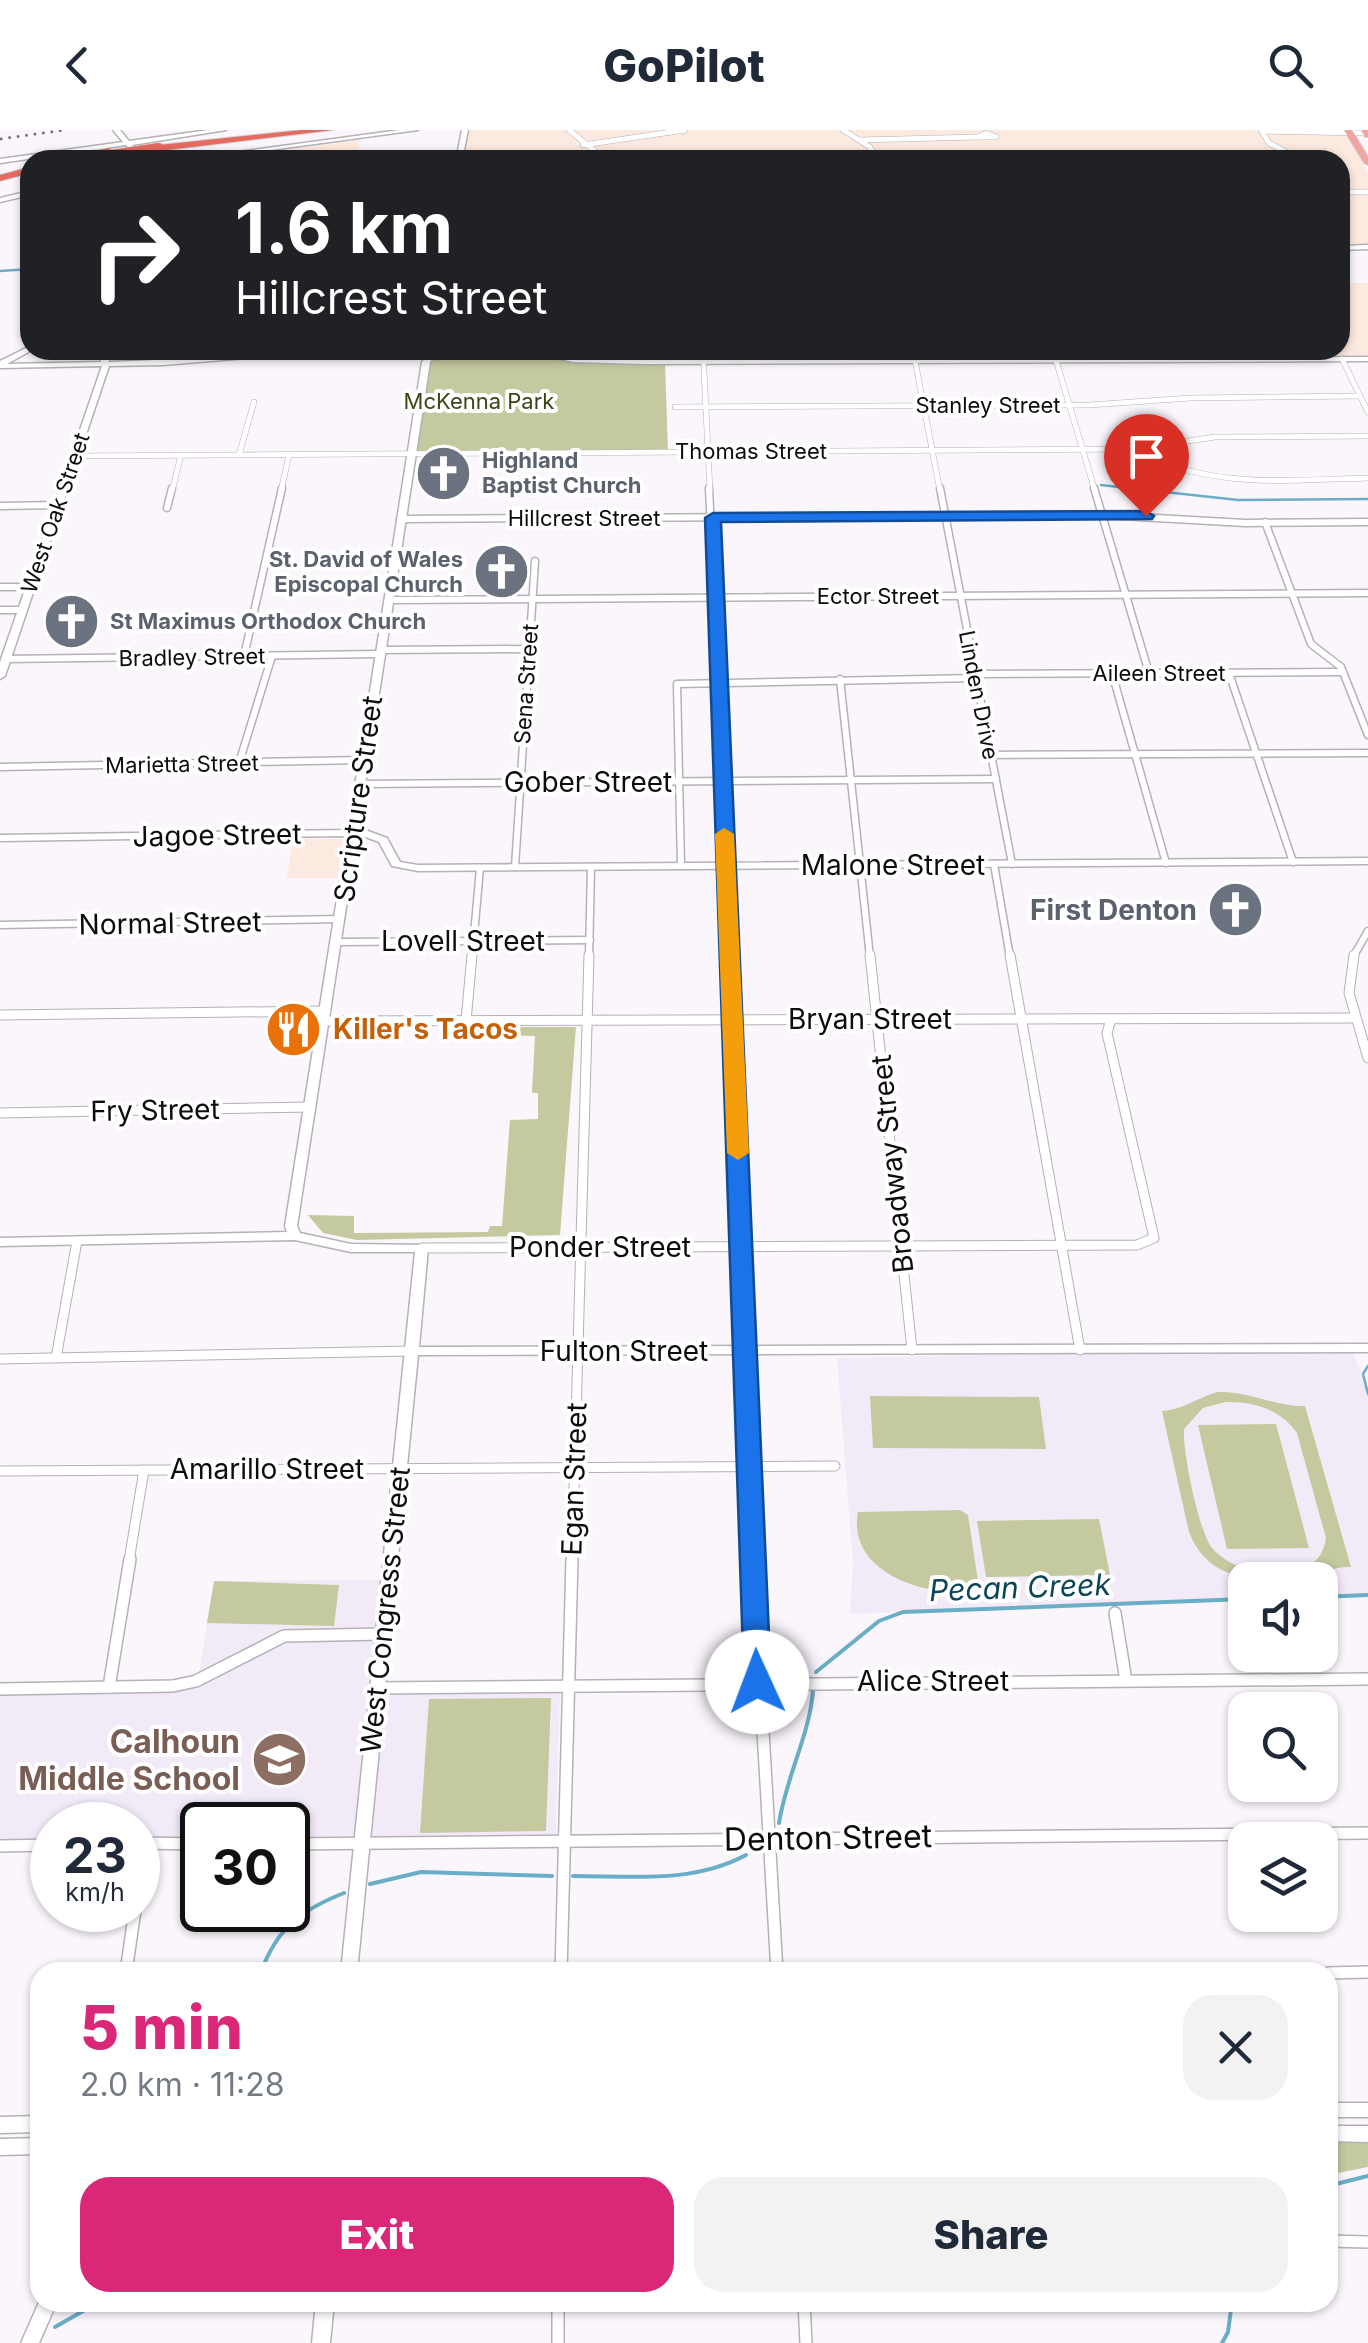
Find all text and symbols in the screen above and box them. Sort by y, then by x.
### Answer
icon: back [50,38,105,93]
text: GoPilot [603,38,765,93]
icon: search [1263,38,1318,93]
text: 1.6 km [235,185,453,270]
icon: right [70,190,200,320]
text: Hillcrest Street [235,270,547,325]
park label: McKenna Park [404,388,554,414]
street label: Stanley Street [915,392,1061,418]
pin [1104,414,1189,517]
street label: West Oak Street [15,429,95,597]
icon: arrive [1119,429,1174,484]
street label: Thomas Street [675,438,827,464]
church icon: Highland Baptist Church [413,443,473,503]
place label: Highland Baptist Church [482,447,642,498]
street label: Hillcrest Street [508,505,660,531]
church icon: St. David of Wales Episcopal Church [472,542,532,602]
place label: St. David of Wales Episcopal Church [269,546,463,597]
street label: Ector Street [817,583,939,609]
church icon: St Maximus Orthodox Church [41,591,101,651]
place label: St Maximus Orthodox Church [110,608,426,634]
street label: Sena Street [509,623,543,745]
street label: Linden Drive [954,628,1004,762]
street label: Bradley Street [118,643,266,671]
street label: Aileen Street [1093,660,1225,686]
street label: Scripture Street [327,694,389,904]
street label: Marietta Street [105,750,259,778]
street label: Gober Street [504,765,672,799]
street label: Jagoe Street [132,817,302,853]
street label: Malone Street [801,848,985,882]
church icon: First Denton [1206,880,1266,940]
place label: First Denton [1030,893,1197,927]
street label: Normal Street [78,904,262,942]
street label: Lovell Street [381,924,545,958]
restaurant icon: Killer's Tacos [264,999,324,1059]
street label: Bryan Street [788,1002,952,1036]
place label: Killer's Tacos [333,1012,518,1046]
street label: Broadway Street [864,1053,920,1275]
street label: Fry Street [90,1092,220,1128]
street label: Ponder Street [509,1230,691,1264]
street label: Fulton Street [540,1334,708,1368]
street label: Egan Street [554,1402,594,1556]
street label: Amarillo Street [170,1452,364,1486]
street label: West Congress Street [353,1465,417,1755]
map controls [1228,1562,1338,1932]
button: sound [1228,1562,1338,1672]
water label: Pecan Creek [929,1566,1112,1608]
position arrow [705,1630,809,1734]
street label: Alice Street [857,1664,1009,1698]
button: search [1228,1692,1338,1802]
place label: Calhoun Middle School [18,1722,240,1798]
school or university icon: Calhoun Middle School [249,1730,309,1790]
speed limit sign: 30 [180,1802,310,1932]
street label: Denton Street [724,1816,932,1859]
button: layers [1228,1822,1338,1932]
text: 23 [63,1825,127,1885]
text: km/h [65,1877,125,1907]
text: 5 min [80,1991,243,2063]
button: close [1183,1995,1288,2100]
text: 2.0 km · 11:28 [80,2065,284,2104]
button: Exit [80,2177,674,2292]
button: Share [694,2177,1288,2292]

